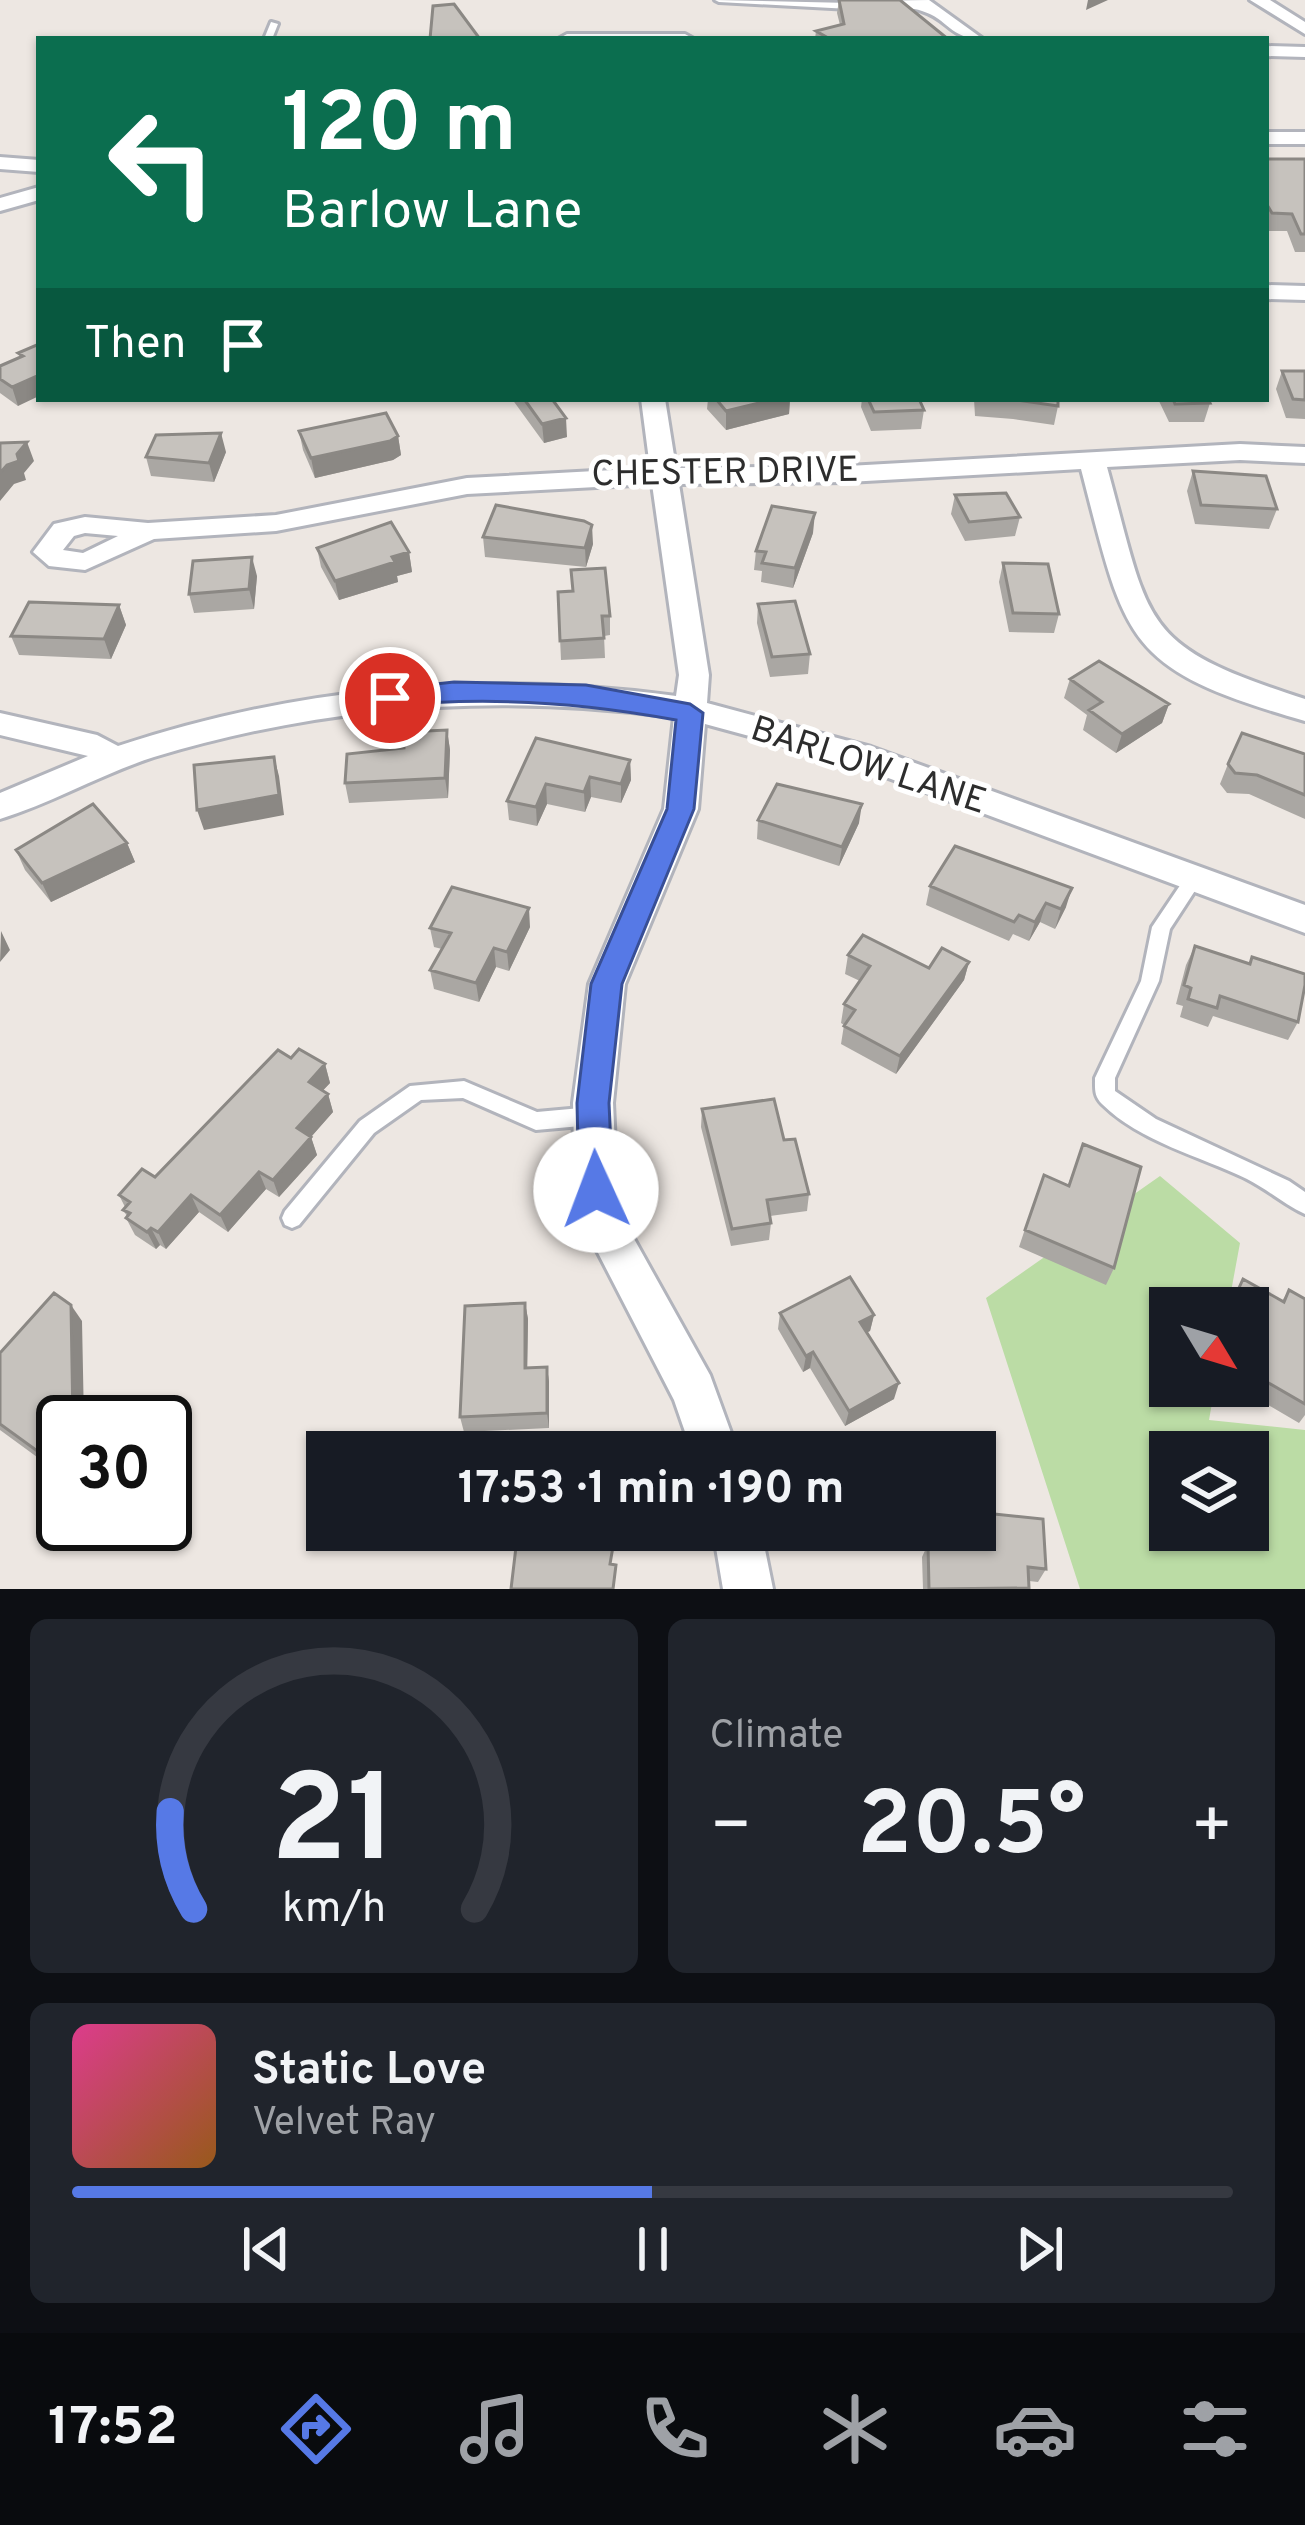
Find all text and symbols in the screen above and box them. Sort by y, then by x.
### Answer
text: 120 m [282,75,517,181]
icon: left [84,84,240,240]
text: Barlow Lane [282,179,582,248]
icon: arrive [210,312,276,378]
text: Then [84,317,186,374]
street label: CHESTER DRIVE [591,449,859,499]
pin [339,647,441,749]
icon: arrive [357,665,423,731]
street label: BARLOW LANE [744,707,992,827]
position arrow [533,1127,659,1253]
north arrow [1149,1287,1269,1407]
map controls [1149,1287,1269,1551]
speed limit sign: 30 [36,1395,192,1551]
button: layers [1149,1431,1269,1551]
text: 17:53 · 1 min · 190 m [458,1462,844,1519]
text: Climate [710,1713,843,1762]
text: 21 [271,1748,397,1906]
text: 20.5° [857,1773,1086,1886]
text: − [710,1788,752,1871]
text: + [1190,1788,1233,1871]
text: km/h [282,1883,386,1937]
text: Static Love [252,2043,486,2100]
text: Velvet Ray [252,2100,436,2149]
icon: previous [233,2216,299,2282]
icon: pause [620,2216,686,2282]
icon: next [1007,2216,1073,2282]
icon: directions [274,2387,358,2471]
icon: music [453,2387,537,2471]
icon: phone [633,2387,717,2471]
icon: climate [813,2387,897,2471]
icon: car [993,2387,1077,2471]
icon: filters [1173,2387,1257,2471]
text: 17:52 [48,2395,178,2464]

